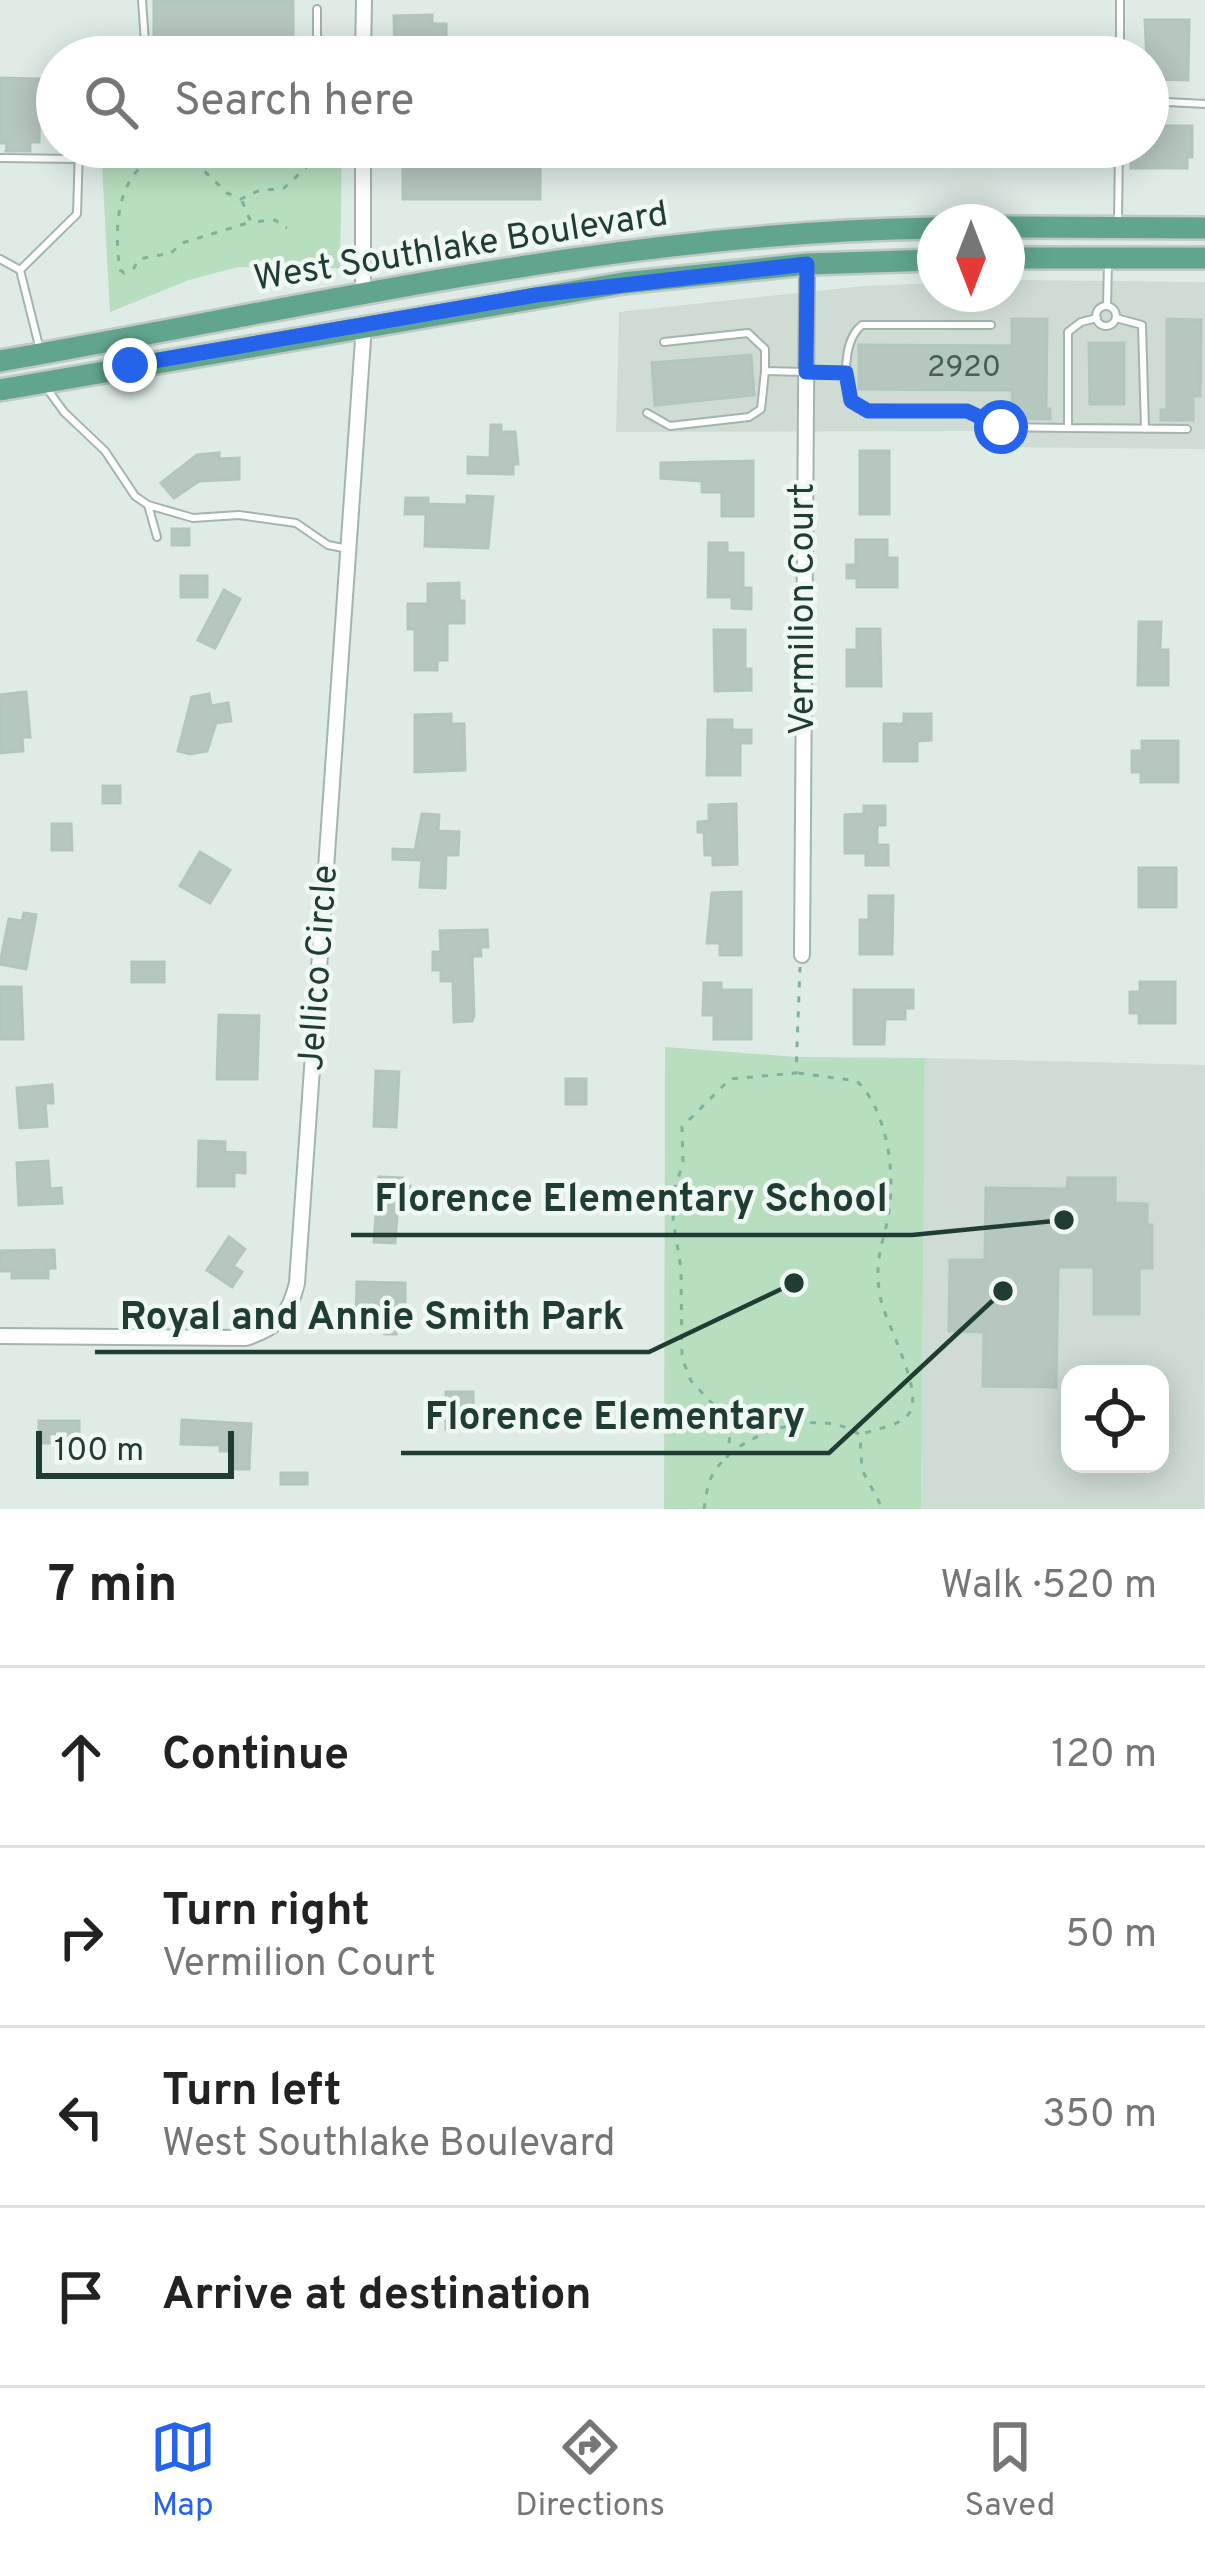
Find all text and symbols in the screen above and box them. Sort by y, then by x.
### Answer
search box [36,36,1169,168]
icon: search [78,69,144,135]
text: Search here [174,74,414,131]
street label: West Southlake Boulevard [251,193,671,303]
north arrow [917,204,1025,312]
route end [103,338,157,392]
house number: 2920 [927,350,1001,387]
route start [974,400,1028,454]
street label: Vermilion Court [781,483,827,735]
street label: Jellico Circle [290,864,350,1072]
callout: Florence Elementary School [351,1160,912,1235]
text: Florence Elementary School [374,1177,888,1226]
callout: Royal and Annie Smith Park [95,1277,649,1352]
text: Royal and Annie Smith Park [120,1295,624,1344]
map controls [1061,1365,1169,1473]
button: locate [1061,1365,1169,1473]
callout: Florence Elementary [401,1378,829,1453]
text: Florence Elementary [425,1395,805,1444]
scale bar [36,1425,234,1478]
text: 100 m [54,1431,144,1473]
text: 7 min [48,1555,178,1620]
text: Walk · 520 m [940,1563,1157,1612]
icon: ahead [48,1724,114,1790]
text: Continue [162,1728,349,1785]
text: 120 m [1051,1732,1157,1781]
text: Turn right [162,1884,370,1941]
icon: right [48,1904,114,1970]
text: 50 m [1066,1912,1157,1961]
text: Vermilion Court [162,1941,436,1990]
text: Turn left [162,2064,341,2121]
icon: left [48,2084,114,2150]
text: 350 m [1042,2092,1157,2141]
text: West Southlake Boulevard [162,2121,616,2170]
icon: arrive [48,2264,114,2330]
text: Arrive at destination [162,2268,592,2325]
tab: Map [150,2414,216,2528]
tab: Directions [515,2414,665,2528]
tab: Saved [965,2414,1055,2528]

